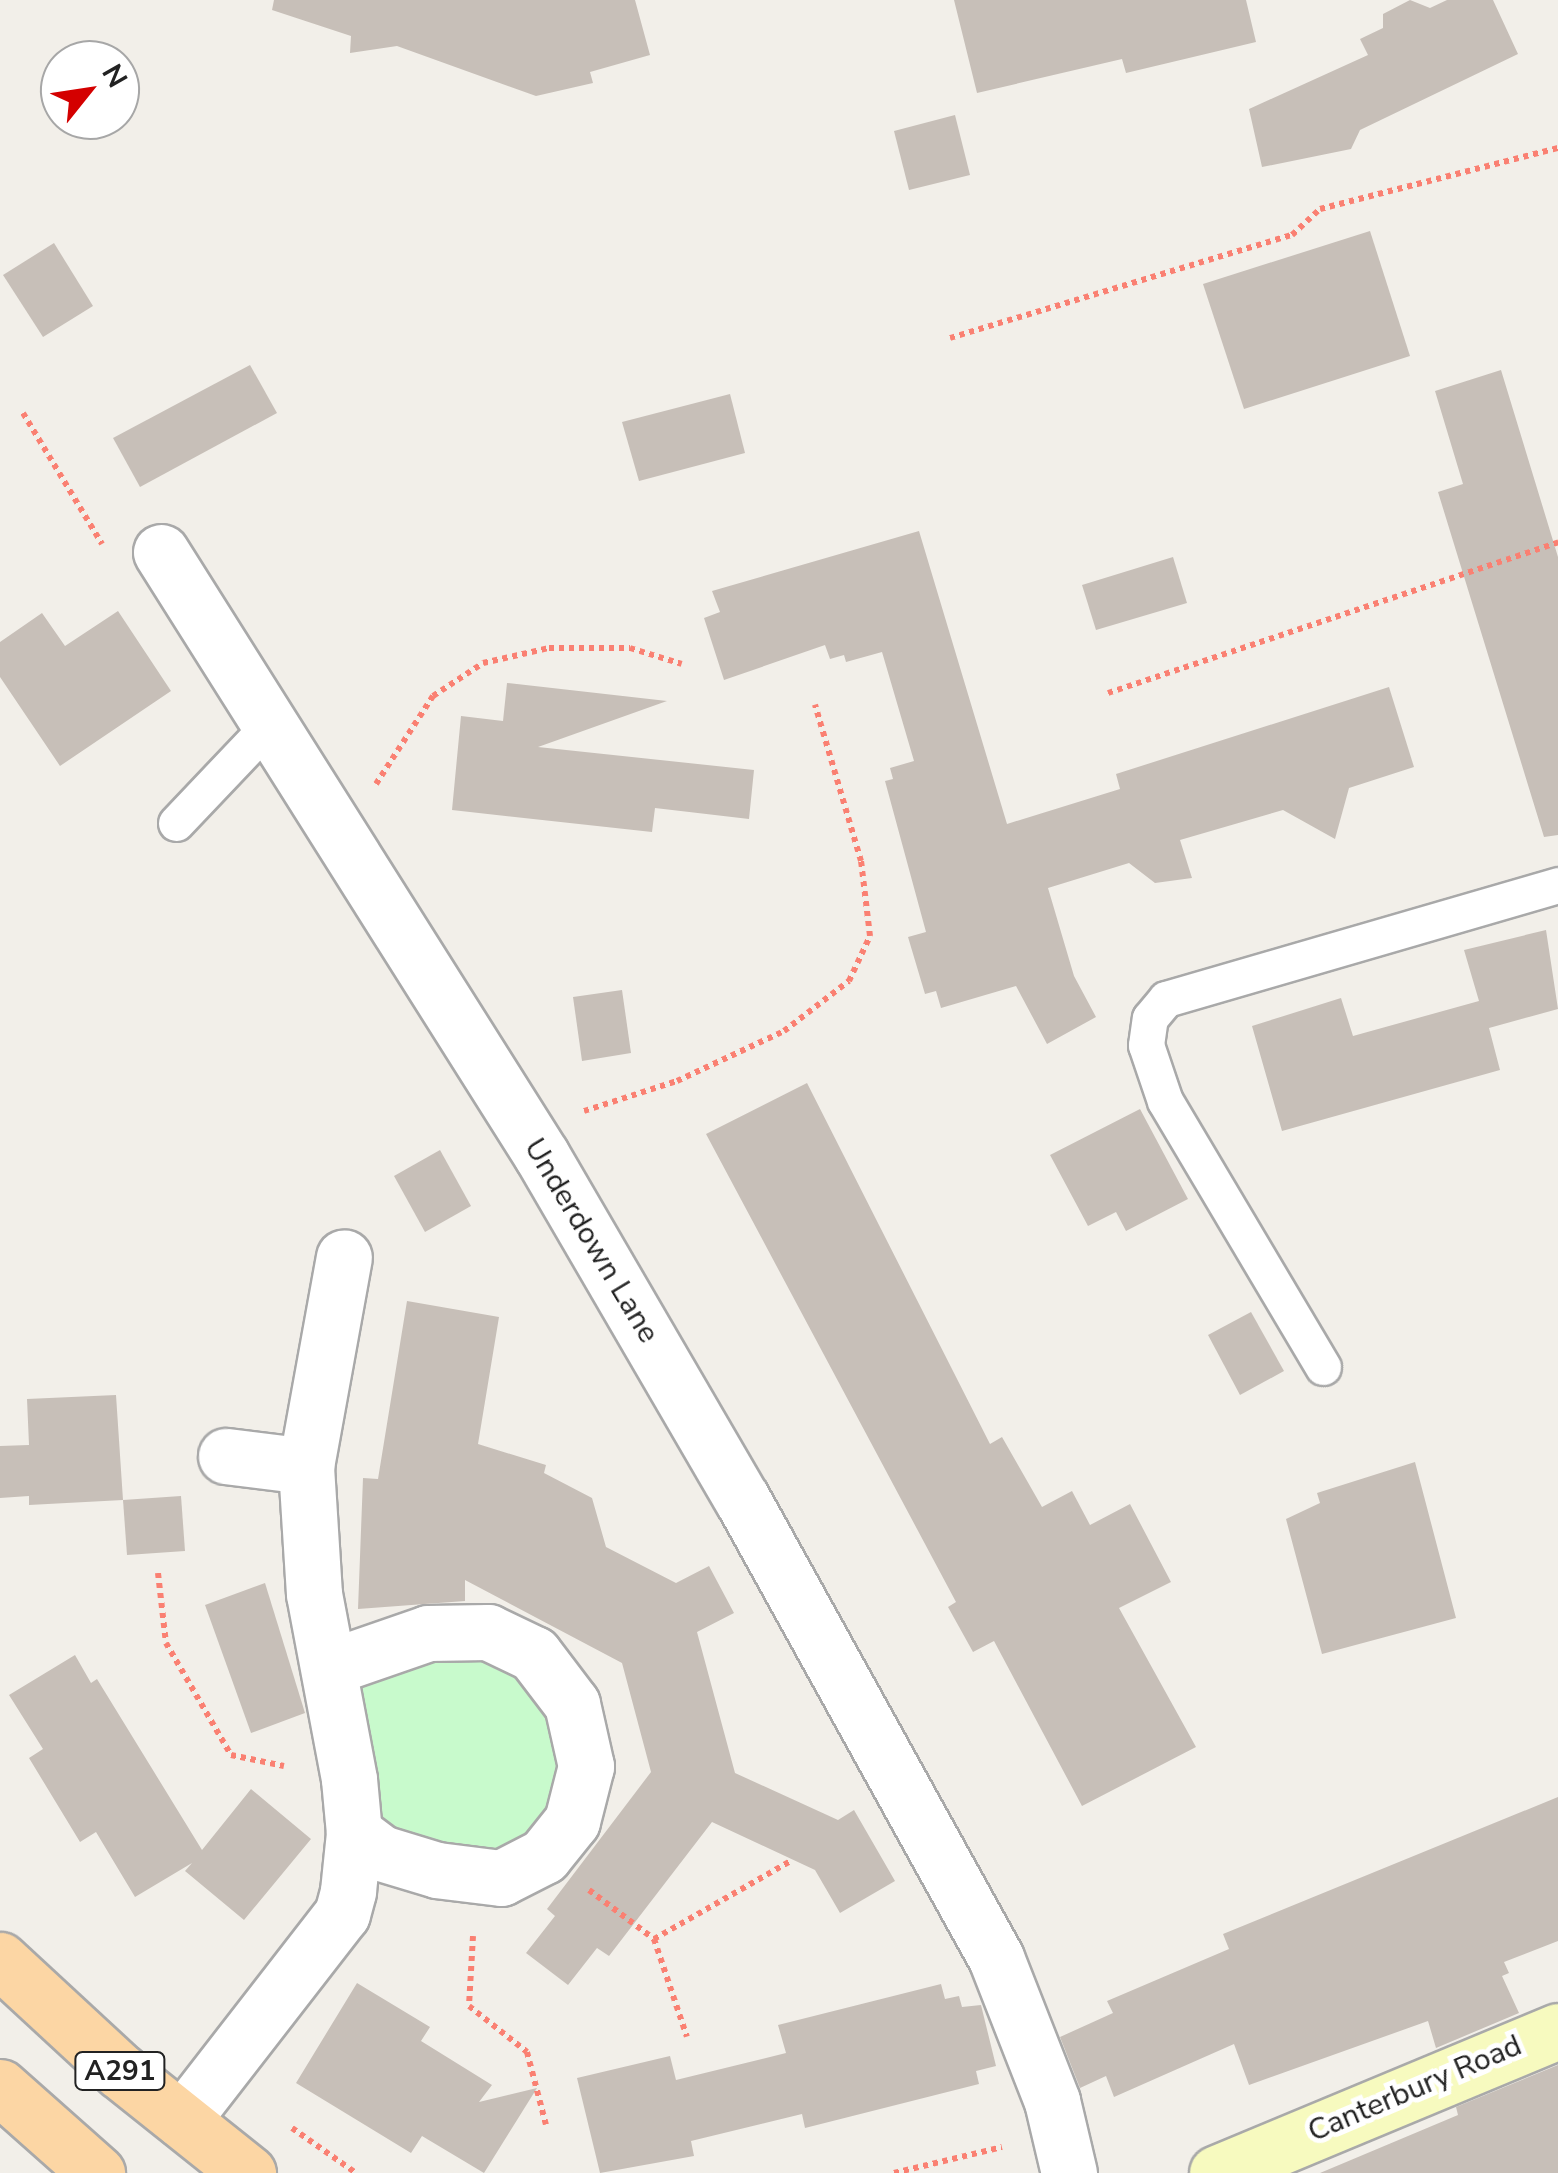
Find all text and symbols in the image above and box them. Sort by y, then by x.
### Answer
north arrow [40,40,140,140]
text: N [93,57,136,95]
street label: Underdown Lane [516,1132,666,1350]
street label: Canterbury Road [1303,2028,1527,2150]
road number: A291 [72,2048,168,2094]

